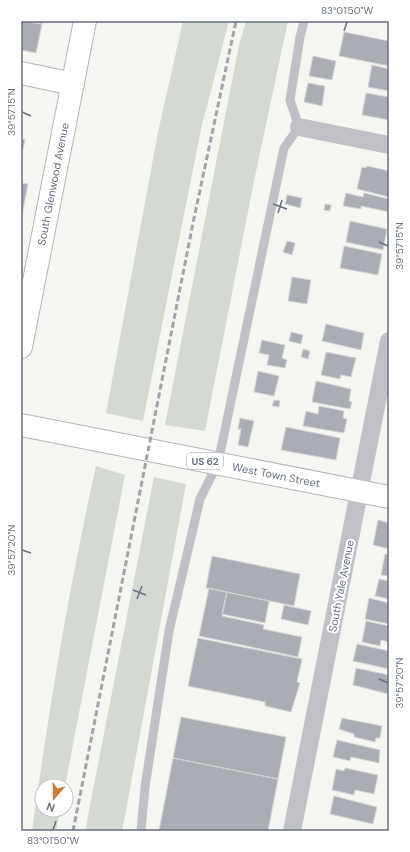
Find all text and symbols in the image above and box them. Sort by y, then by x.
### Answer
text: 83°01'50"W [321,4,373,17]
text: 39°57'15"N [5,88,18,136]
street label: South Glenwood Avenue [34,122,72,247]
text: 39°57'15"N [393,222,406,270]
road number: US 62 [187,453,223,469]
street label: West Town Street [231,459,321,490]
text: 39°57'20"N [5,525,18,575]
street label: South Yale Avenue [325,539,357,633]
text: 39°57'20"N [393,658,406,708]
north arrow [34,778,74,818]
text: N [44,799,57,815]
text: 83°01'50"W [27,834,79,847]

